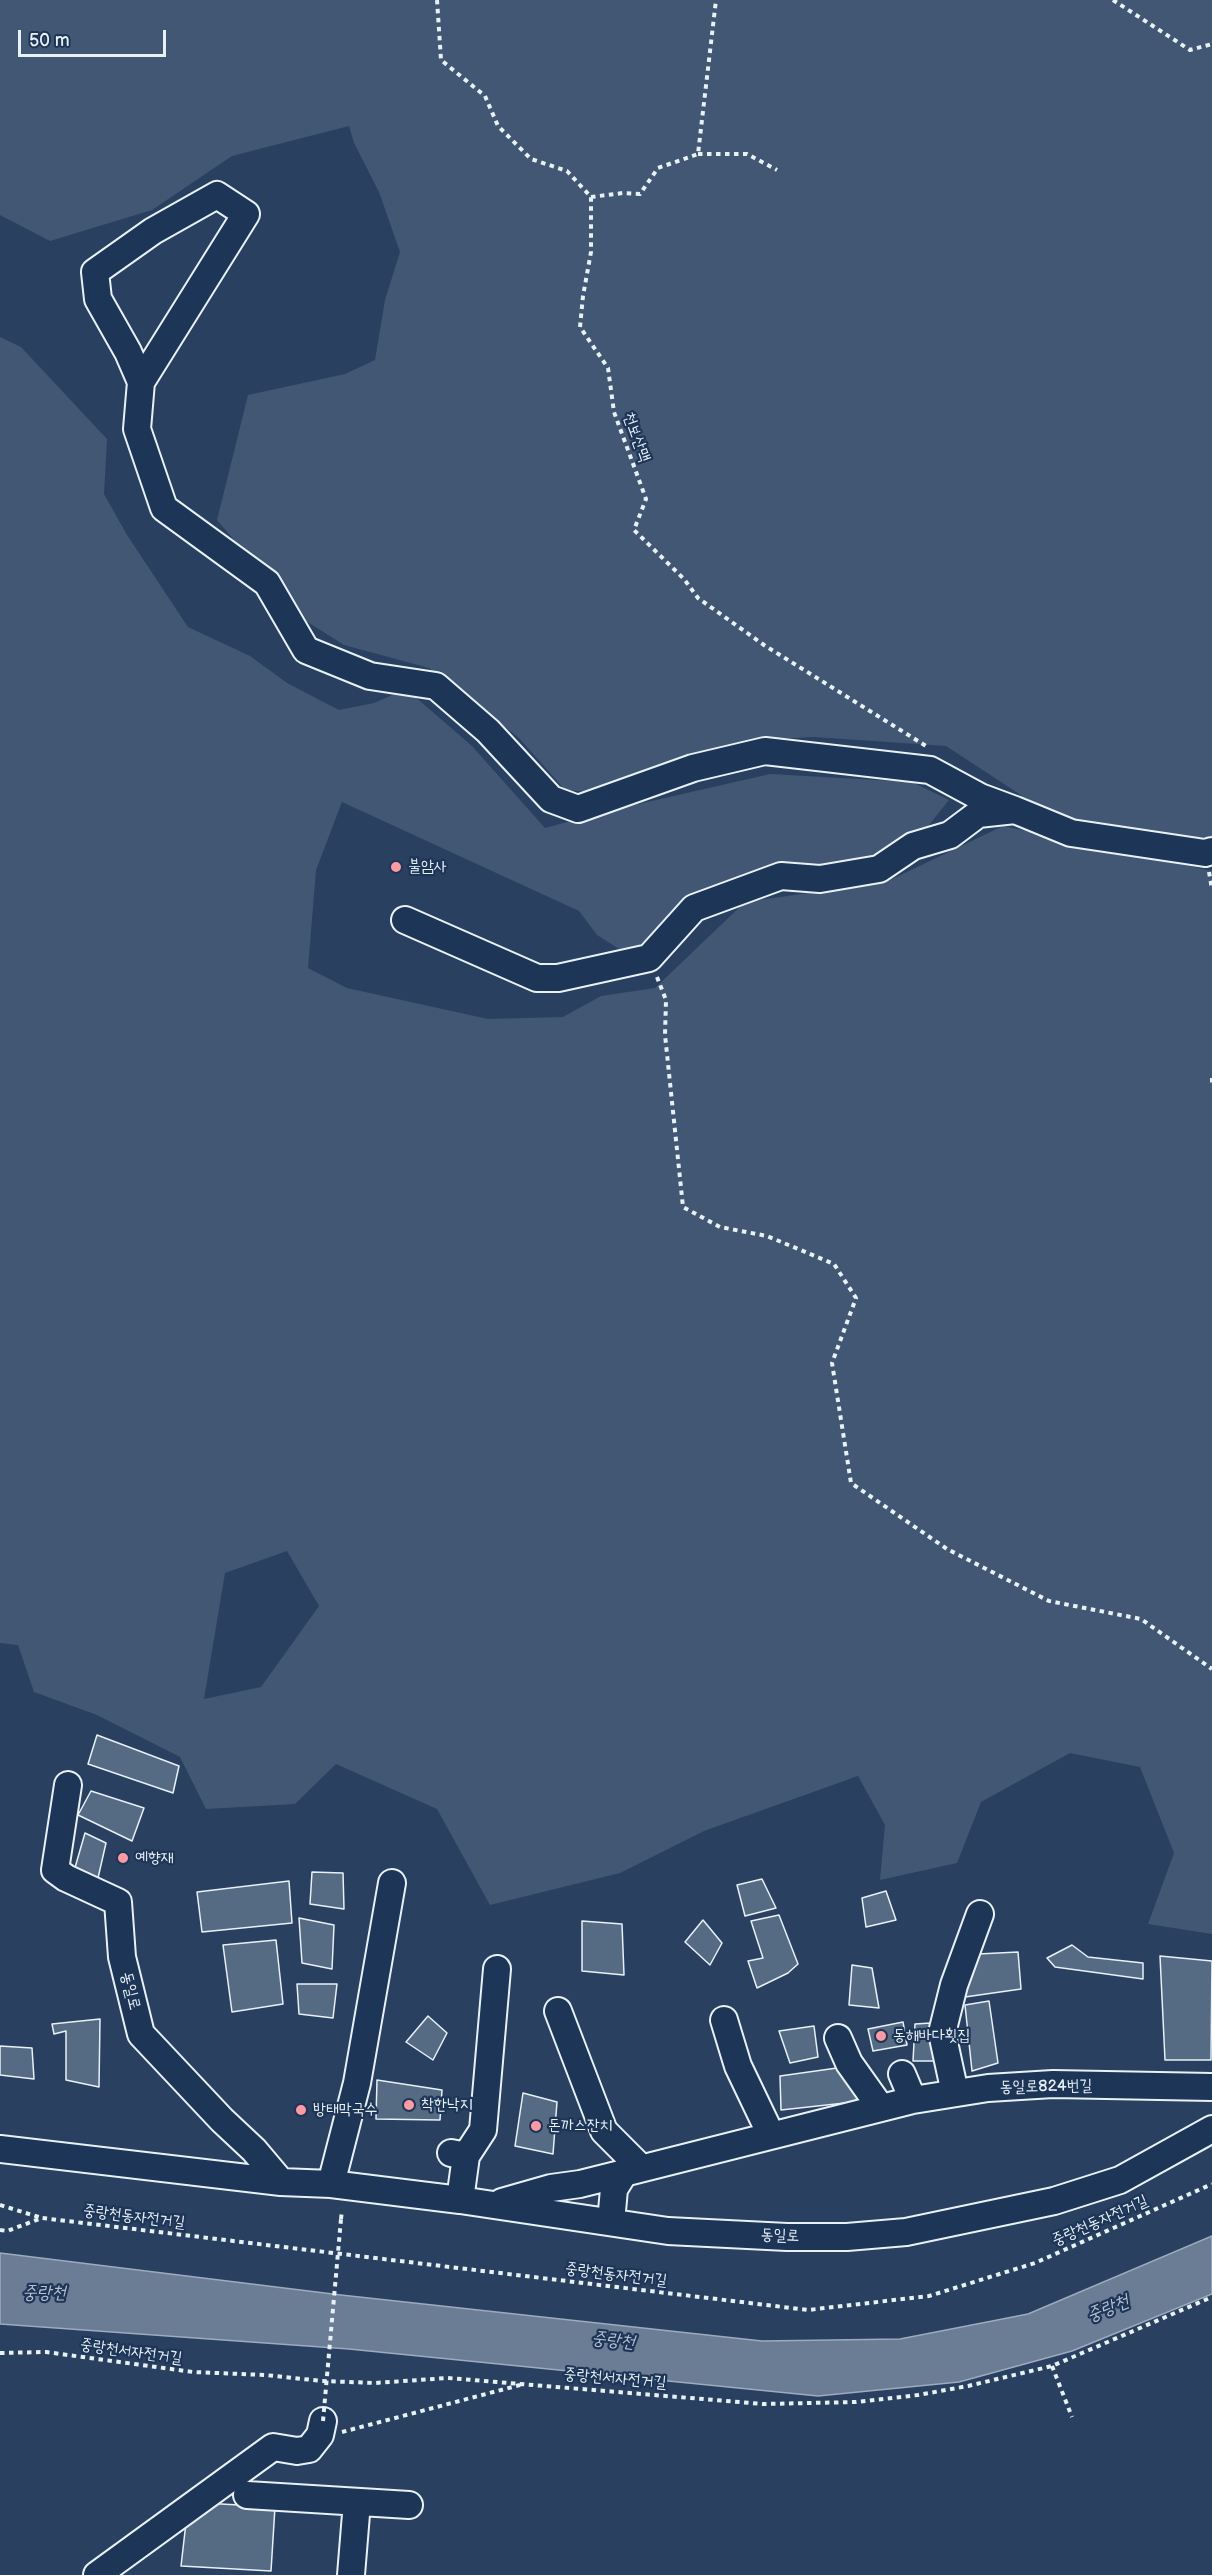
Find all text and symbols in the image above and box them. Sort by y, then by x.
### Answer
scale bar [21,18,170,56]
text: 50 m [29,30,70,51]
street label: 천보산맥 [618,410,654,464]
place label: 불암사 [408,857,447,877]
marker: 불암사 [389,860,403,874]
place label: 예향재 [135,1848,174,1868]
marker: 예향재 [116,1851,130,1865]
street label: 동일로 [116,1970,144,2012]
place label: 동해바다횟집 [893,2026,970,2046]
marker: 동해바다횟집 [874,2029,888,2043]
street label: 동일로824번길 [1000,2077,1092,2097]
place label: 착한낙지 [421,2095,472,2115]
marker: 착한낙지 [402,2098,416,2112]
place label: 방태막국수 [313,2100,377,2120]
marker: 방태막국수 [294,2103,308,2117]
place label: 돈까스잔치 [548,2116,612,2136]
marker: 돈까스잔치 [529,2119,543,2133]
street label: 중랑천동자전거길 [1049,2191,1151,2251]
street label: 중랑천동자전거길 [82,2201,186,2233]
street label: 동일로 [760,2226,800,2246]
street label: 중랑천동자전거길 [564,2259,668,2291]
water label: 중랑천 [22,2282,66,2304]
water label: 중랑천 [1084,2291,1132,2327]
water label: 중랑천 [590,2328,636,2354]
street label: 중랑천서자전거길 [79,2335,183,2369]
street label: 중랑천서자전거길 [563,2365,667,2393]

